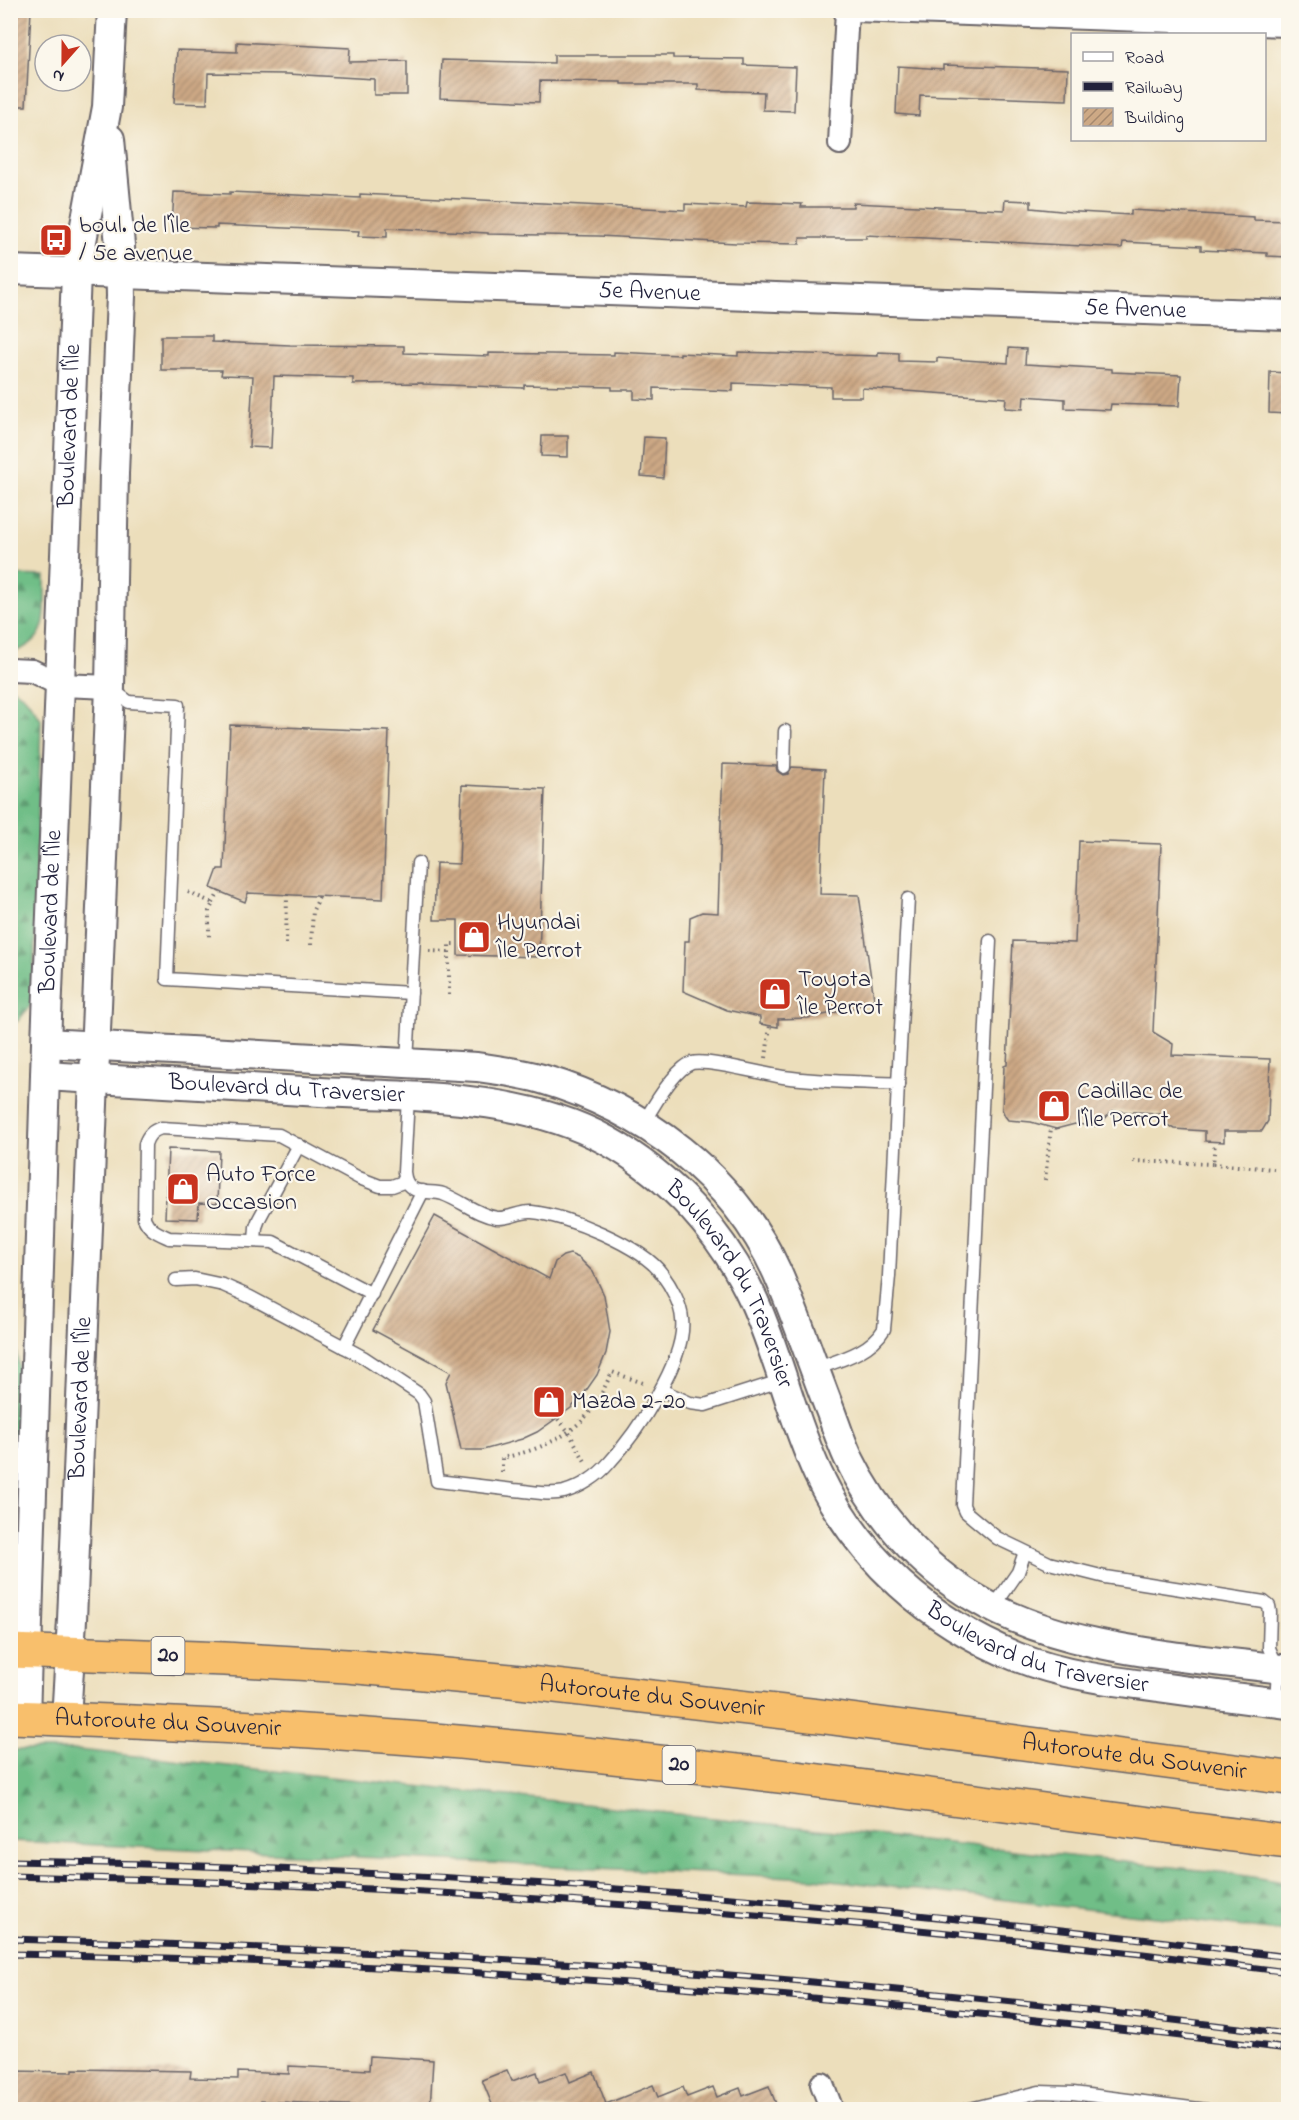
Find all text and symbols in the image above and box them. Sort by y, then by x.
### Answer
north arrow [33,33,93,93]
legend [1071,33,1266,141]
text: Road [1125,46,1164,72]
text: N [49,62,68,88]
text: Railway [1125,76,1182,102]
text: Building [1124,106,1184,133]
place label: boul. de l'Île / 5e avenue [79,209,193,272]
bus stop icon: boul. de l'Île / 5e avenue [38,222,74,258]
street label: 5e Avenue [598,273,702,312]
street label: 5e Avenue [1084,290,1187,329]
street label: Boulevard de l'Île [49,343,91,509]
street label: Boulevard de l'Île [30,829,72,995]
place label: Hyundai Île Perrot [495,906,582,969]
shop icon: Hyundai Île Perrot [456,919,492,955]
place label: Toyota Île Perrot [796,963,883,1026]
shop icon: Toyota Île Perrot [757,976,793,1012]
street label: Boulevard du Traversier [167,1065,406,1113]
place label: Cadillac de l'Île Perrot [1077,1075,1183,1138]
shop icon: Cadillac de l'Île Perrot [1036,1088,1072,1124]
place label: Auto Force Occasion [206,1158,316,1221]
shop icon: Auto Force Occasion [165,1171,201,1207]
street label: Boulevard du Traversier [656,1172,802,1393]
street label: Boulevard de l'Île [60,1316,102,1482]
shop icon: Mazda 2-20 [531,1384,567,1420]
place label: Mazda 2-20 [572,1385,685,1420]
street label: Boulevard du Traversier [917,1593,1151,1703]
road number: 20 [152,1637,184,1675]
street label: Autoroute du Souvenir [538,1667,767,1727]
street label: Autoroute du Souvenir [54,1701,283,1747]
street label: Autoroute du Souvenir [1020,1725,1249,1790]
road number: 20 [662,1746,696,1784]

